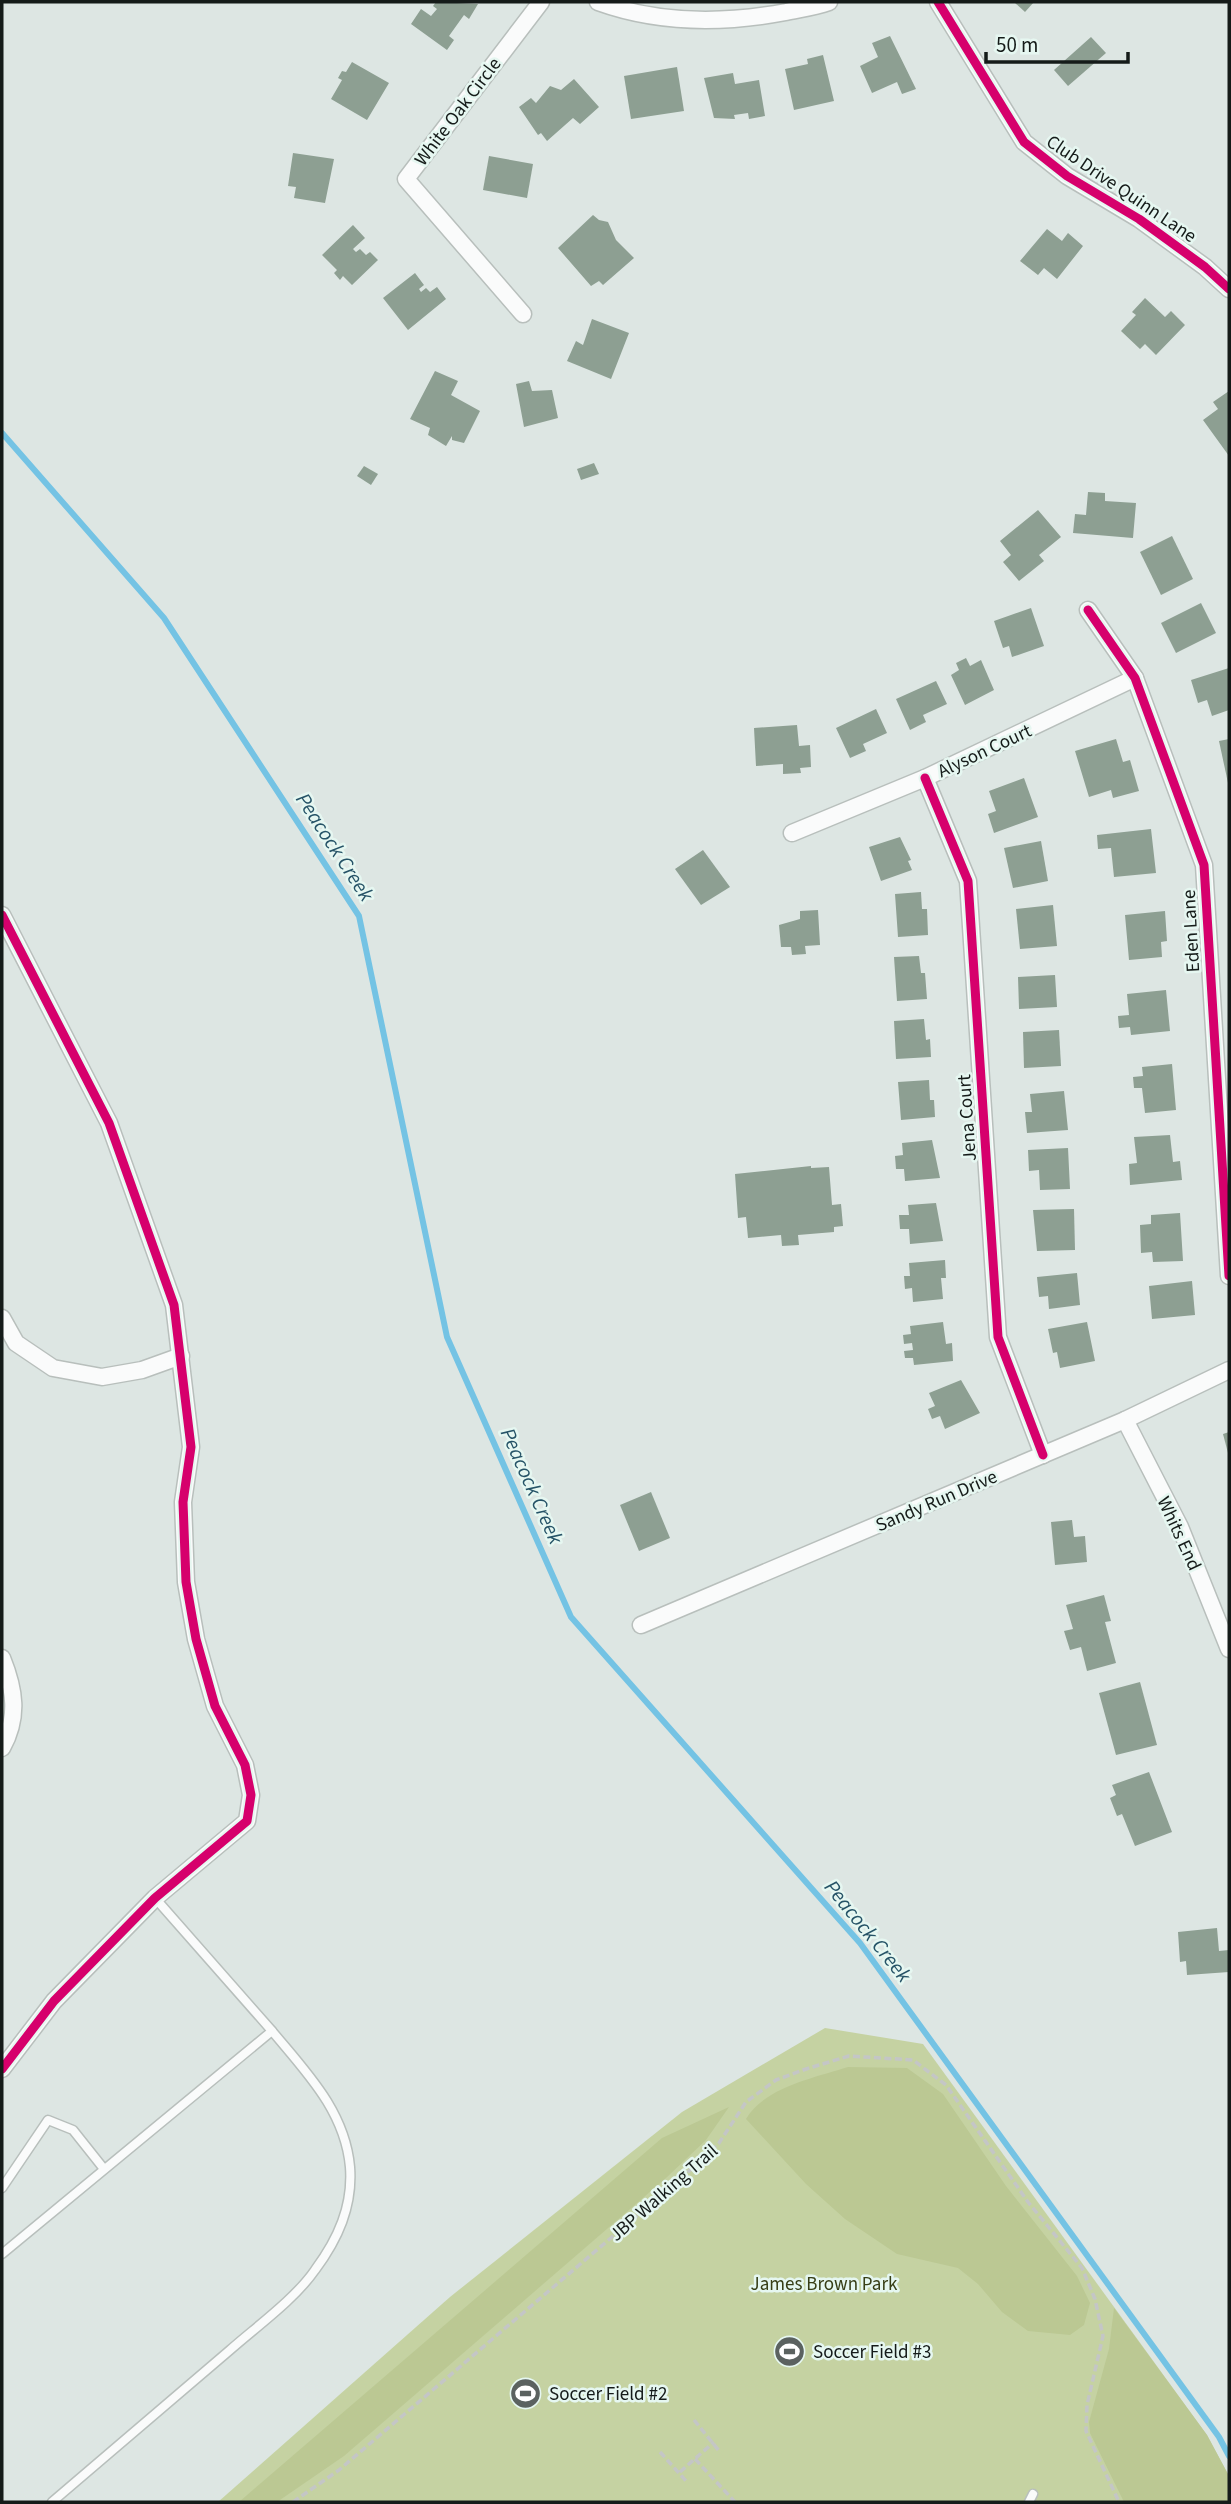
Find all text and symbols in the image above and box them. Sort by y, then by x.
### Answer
scale bar [986,21,1128,65]
text: 50 m [996,30,1038,60]
street label: White Oak Circle [408,52,508,172]
street label: Club Drive Quinn Lane [1041,129,1202,250]
street label: Alyson Court [933,718,1037,785]
water label: Peacock Creek [289,787,382,908]
street label: Eden Lane [1176,889,1207,973]
street label: Jena Court [951,1073,984,1162]
water label: Peacock Creek [493,1423,571,1550]
street label: Sandy Run Drive [872,1464,1002,1539]
street label: Whits End [1150,1492,1208,1575]
water label: Peacock Creek [817,1873,919,1989]
street label: JBP Walking Trail [604,2138,724,2248]
park label: James Brown Park [751,2271,898,2298]
sports icon: Soccer Field #3 [773,2334,807,2368]
place label: Soccer Field #3 [813,2339,931,2366]
sports icon: Soccer Field #2 [509,2376,543,2410]
place label: Soccer Field #2 [549,2381,667,2408]

